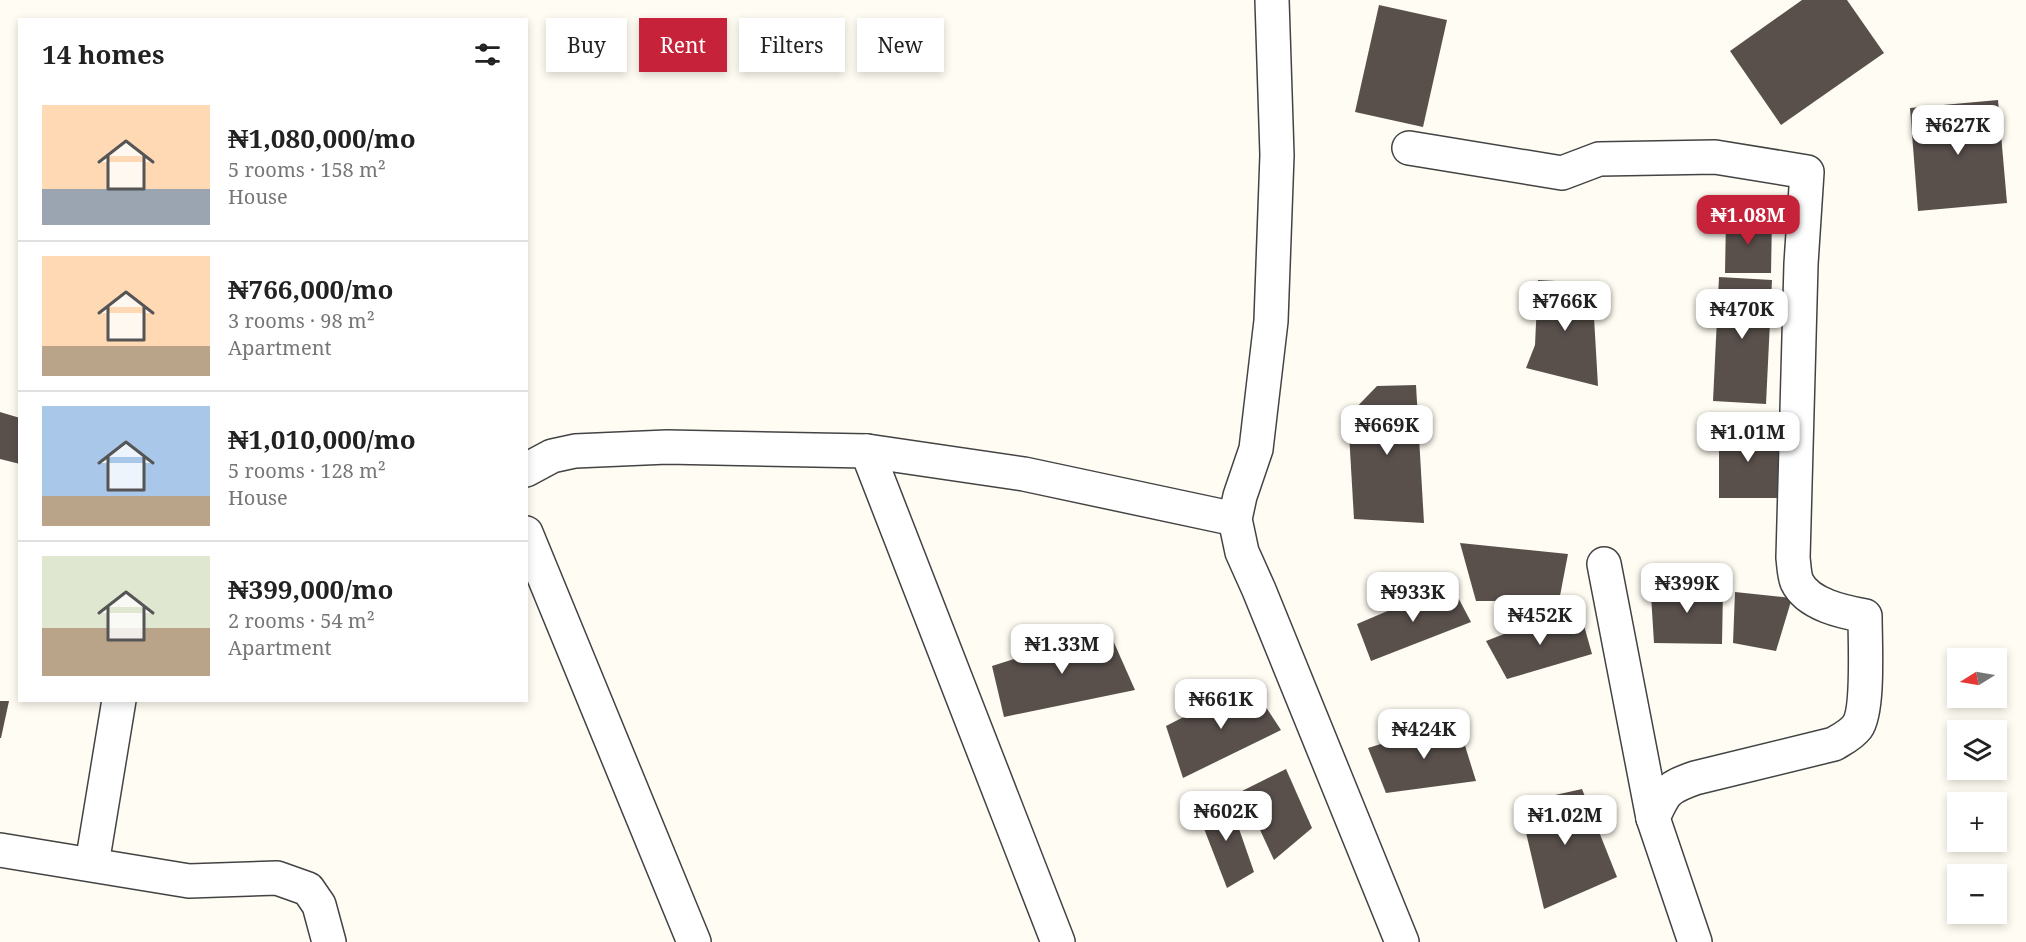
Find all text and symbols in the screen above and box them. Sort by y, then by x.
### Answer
chip: Buy [546,18,627,72]
chip: Rent [639,18,727,72]
chip: Filters [739,18,845,72]
chip: New [857,18,944,72]
text: 14 homes [42,36,164,72]
icon: filters [471,38,504,71]
pin: ₦627K [1916,105,2000,156]
text: ₦627K [1926,111,1990,138]
text: ₦1,080,000/mo [228,120,416,156]
icon: home [90,129,162,201]
text: 5 rooms · 158 m² [228,156,386,183]
text: House [228,183,288,210]
pin: ₦1.08M [1699,195,1797,246]
text: ₦1.08M [1711,201,1785,228]
text: ₦766,000/mo [228,271,393,307]
icon: home [90,280,162,352]
pin: ₦766K [1523,281,1607,332]
text: ₦766K [1533,287,1597,314]
pin: ₦470K [1700,289,1784,340]
text: ₦470K [1710,295,1774,322]
text: 3 rooms · 98 m² [228,307,375,334]
text: Apartment [228,334,332,361]
pin: ₦669K [1345,405,1429,456]
text: ₦669K [1355,411,1419,438]
pin: ₦1.01M [1699,412,1797,463]
text: ₦1.01M [1711,418,1785,445]
text: ₦1,010,000/mo [228,421,416,457]
icon: home [90,430,162,502]
text: 5 rooms · 128 m² [228,457,386,484]
text: House [228,484,288,511]
pin: ₦399K [1645,563,1729,614]
text: ₦399K [1655,569,1719,596]
text: ₦399,000/mo [228,571,393,607]
pin: ₦933K [1371,572,1455,623]
text: ₦933K [1381,578,1445,605]
icon: home [90,580,162,652]
pin: ₦452K [1498,595,1582,646]
text: ₦452K [1508,601,1572,628]
text: 2 rooms · 54 m² [228,607,375,634]
pin: ₦1.33M [1013,624,1111,675]
text: ₦1.33M [1025,630,1099,657]
text: Apartment [228,634,332,661]
north arrow [1947,648,2007,708]
map controls [1947,648,2007,924]
pin: ₦661K [1179,679,1263,730]
text: ₦661K [1189,685,1253,712]
pin: ₦424K [1382,709,1466,760]
text: ₦424K [1392,715,1456,742]
button: layers [1947,720,2007,780]
pin: ₦602K [1184,791,1268,842]
button: + [1947,792,2007,852]
pin: ₦1.02M [1516,795,1614,846]
text: ₦602K [1194,797,1258,824]
text: ₦1.02M [1528,801,1602,828]
button: − [1947,864,2007,924]

